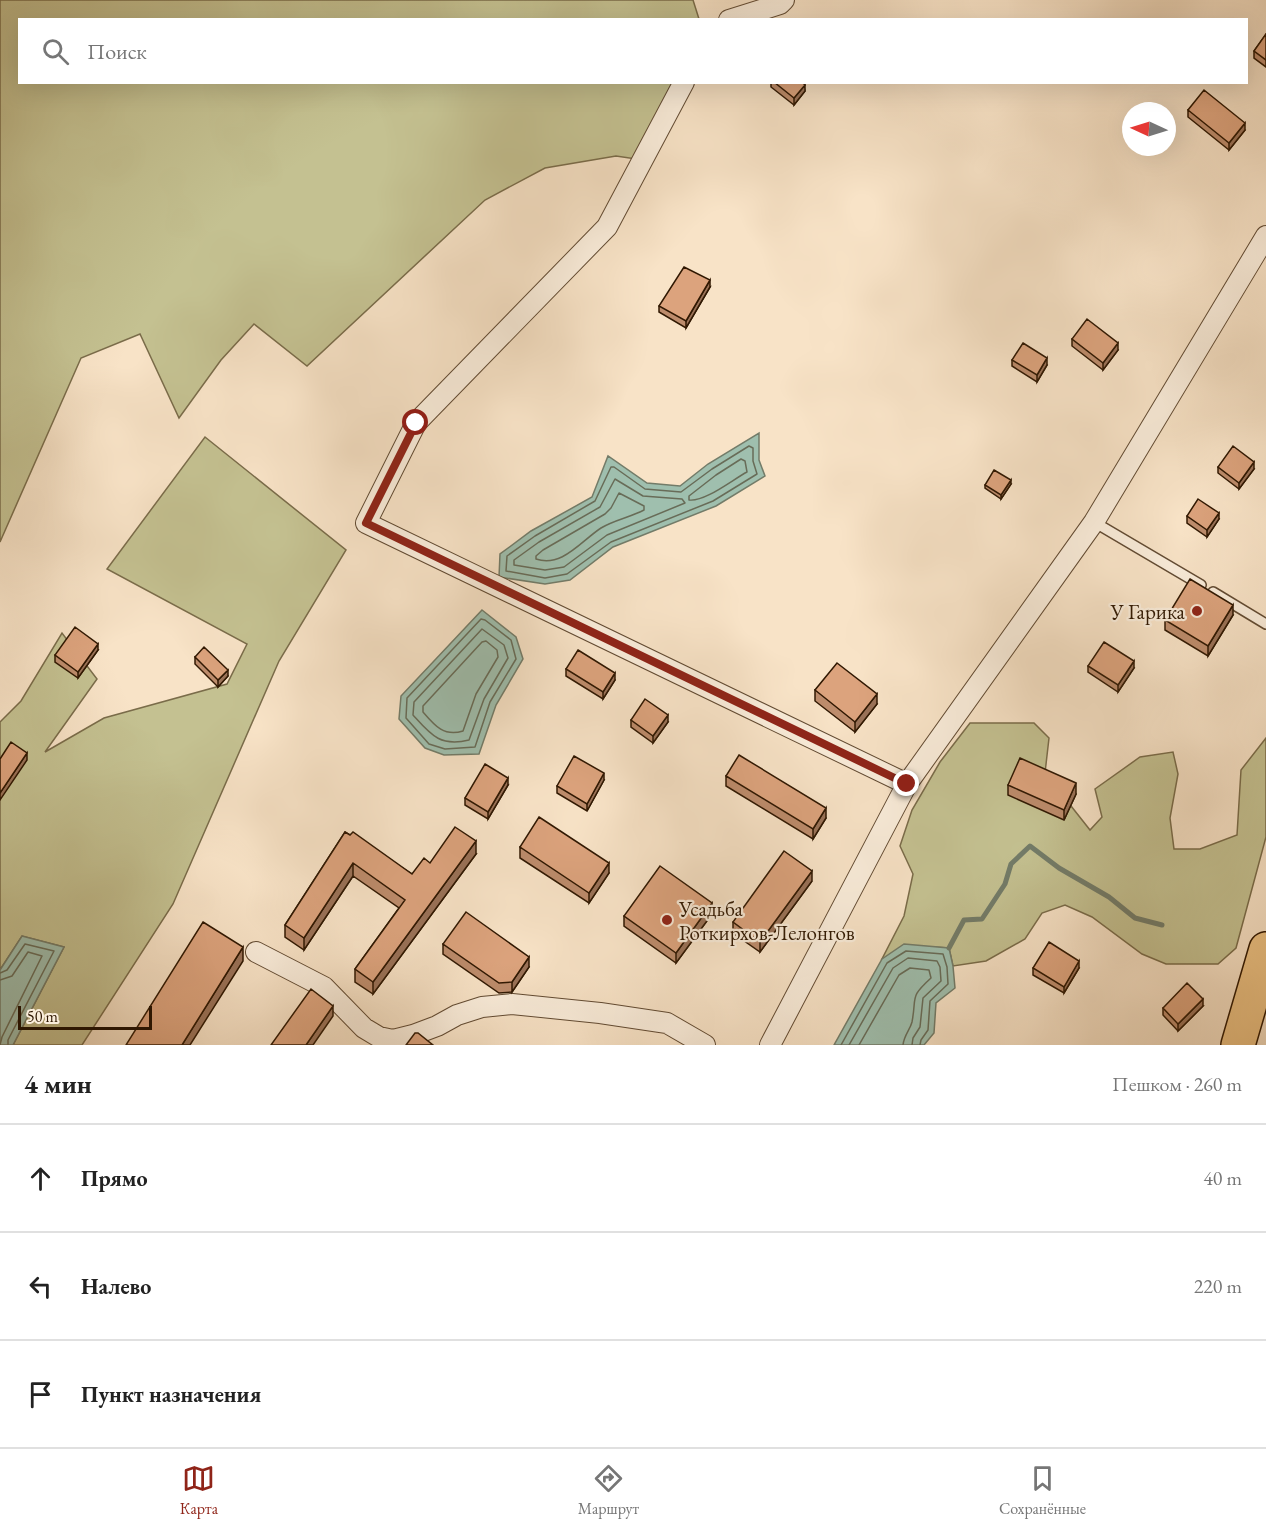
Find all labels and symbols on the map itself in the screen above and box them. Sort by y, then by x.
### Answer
north arrow [1122,102,1176,156]
route start [402,409,428,435]
place label: У Гарика [1109,598,1186,625]
marker: У Гарика [1190,604,1204,618]
route end [893,770,919,796]
place label: Усадьба Роткирхов-Лелонгов [678,895,855,946]
marker: Усадьба Роткирхов-Лелонгов [660,913,674,927]
scale bar [18,1003,152,1030]

